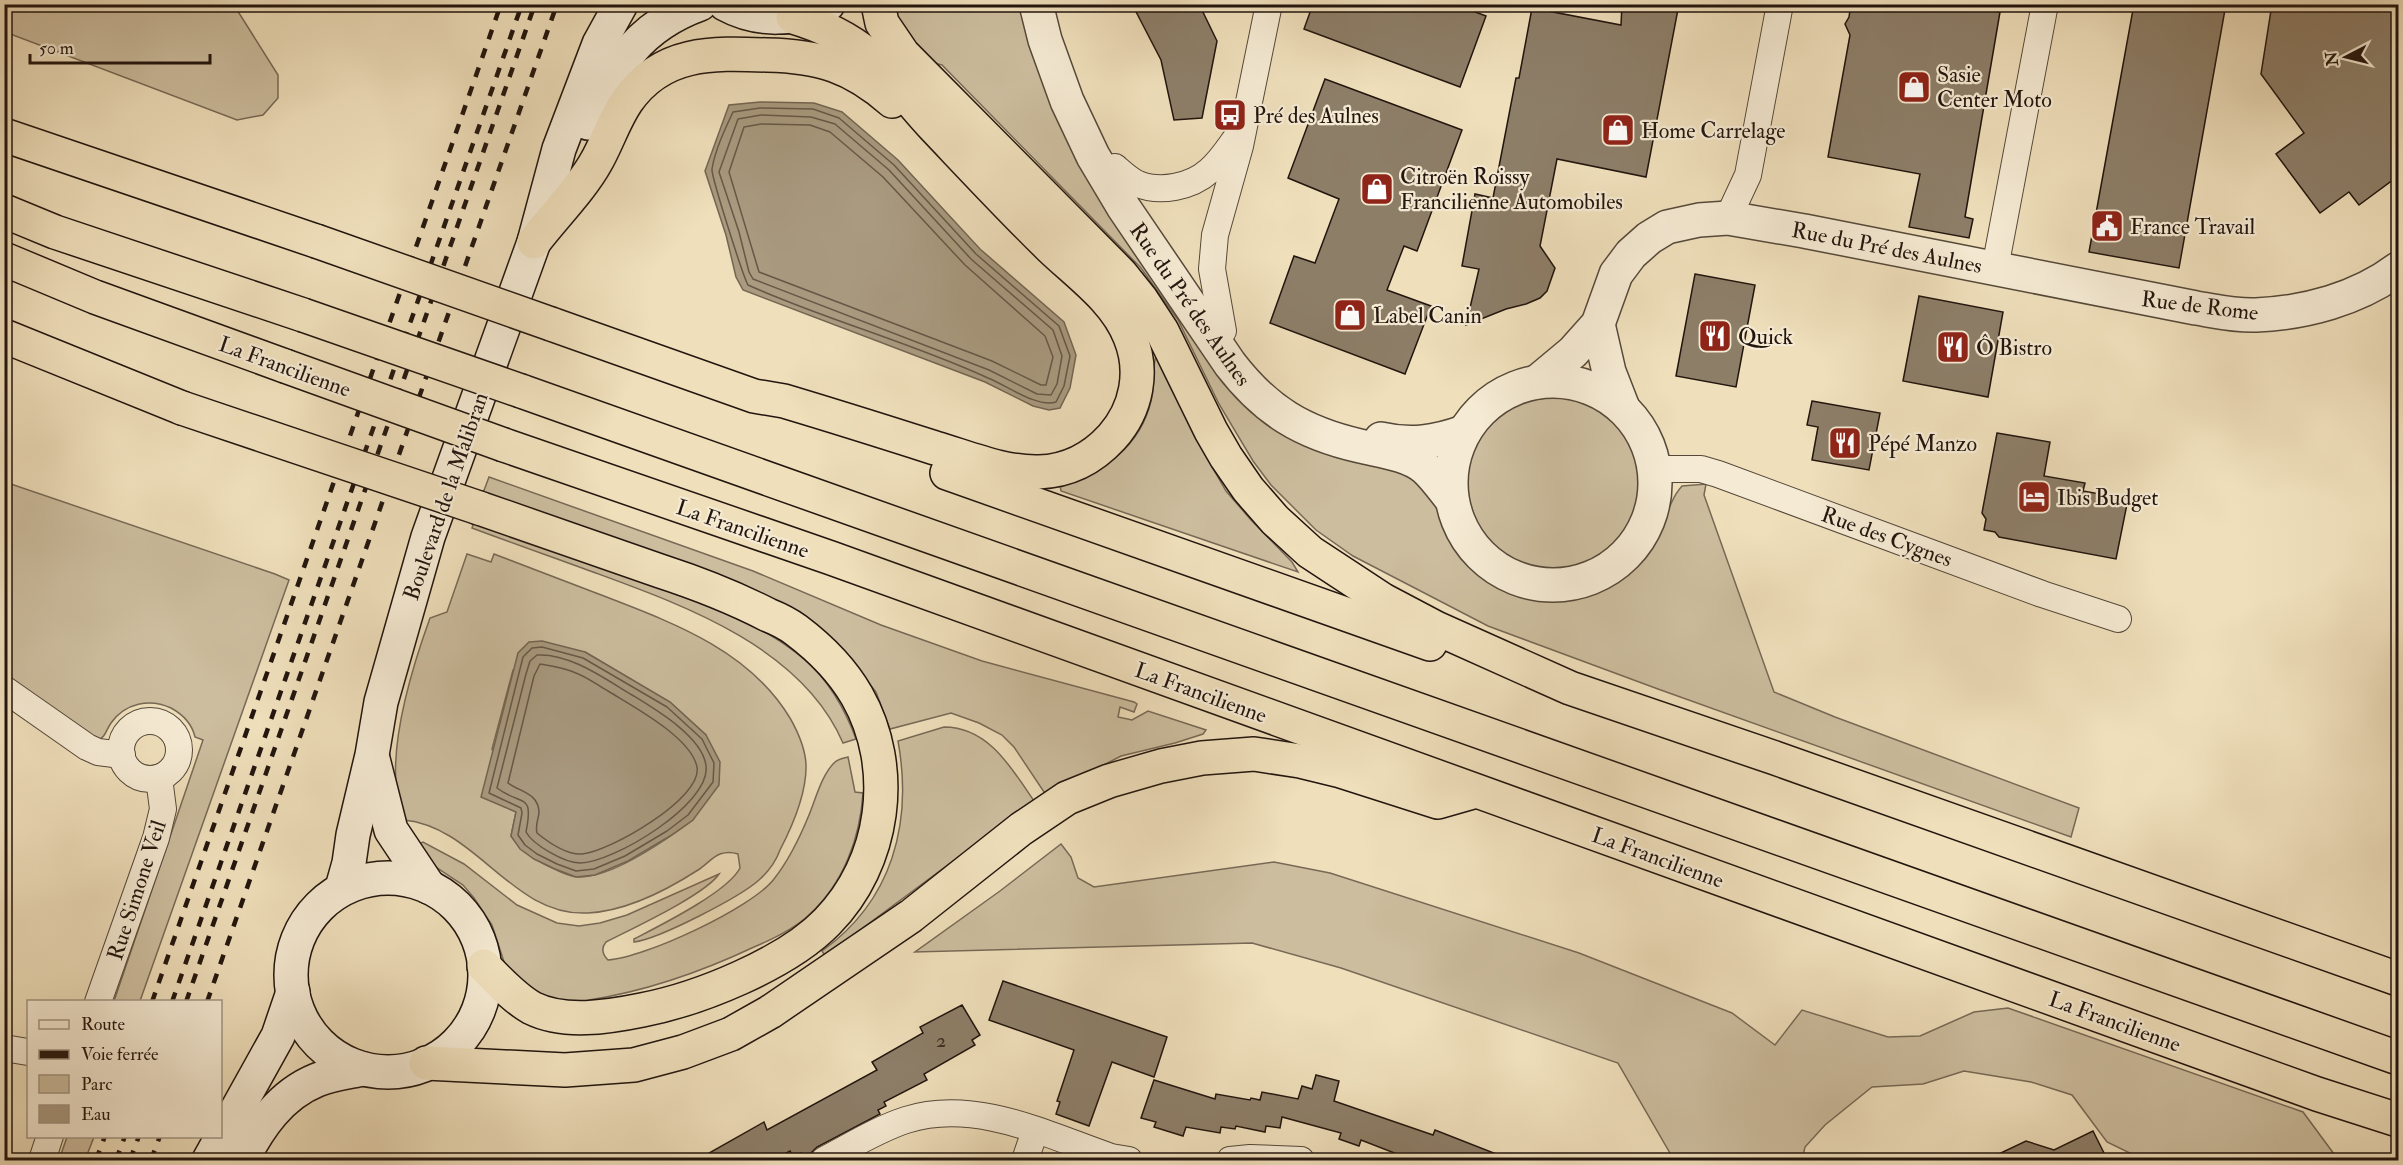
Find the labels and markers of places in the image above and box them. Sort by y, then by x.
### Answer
place label: Sasie Center Moto [1937,61,2052,114]
shop icon: Sasie Center Moto [1896,69,1932,105]
bus stop icon: Pré des Aulnes [1212,97,1248,133]
place label: Pré des Aulnes [1253,102,1379,130]
shop icon: Home Carrelage [1600,112,1636,148]
place label: Home Carrelage [1641,117,1785,145]
place label: Citroën Roissy Francilienne Automobiles [1400,163,1623,216]
shop icon: Citroën Roissy Francilienne Automobiles [1359,171,1395,207]
public building icon: France Travail [2089,208,2125,244]
place label: France Travail [2130,213,2256,241]
shop icon: Label Canin [1332,297,1368,333]
place label: Label Canin [1373,302,1482,330]
restaurant icon: Quick [1697,318,1733,354]
place label: Quick [1738,323,1794,351]
restaurant icon: Ô Bistro [1935,329,1971,365]
place label: Ô Bistro [1976,333,2052,362]
restaurant icon: Pépé Manzo [1827,425,1863,461]
place label: Pépé Manzo [1868,430,1977,459]
hotel icon: Ibis Budget [2016,479,2052,515]
place label: Ibis Budget [2057,484,2158,512]

